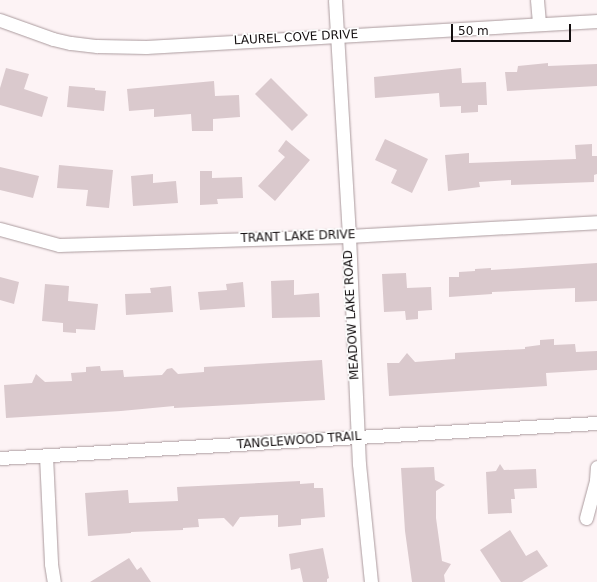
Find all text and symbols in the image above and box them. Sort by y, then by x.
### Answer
scale bar [453,16,573,42]
text: 50 m [458,24,489,38]
street label: LAUREL COVE DRIVE [233,28,359,48]
street label: TRANT LAKE DRIVE [240,228,356,246]
street label: MEADOW LAKE ROAD [341,250,363,380]
street label: TANGLEWOOD TRAIL [236,429,362,453]

